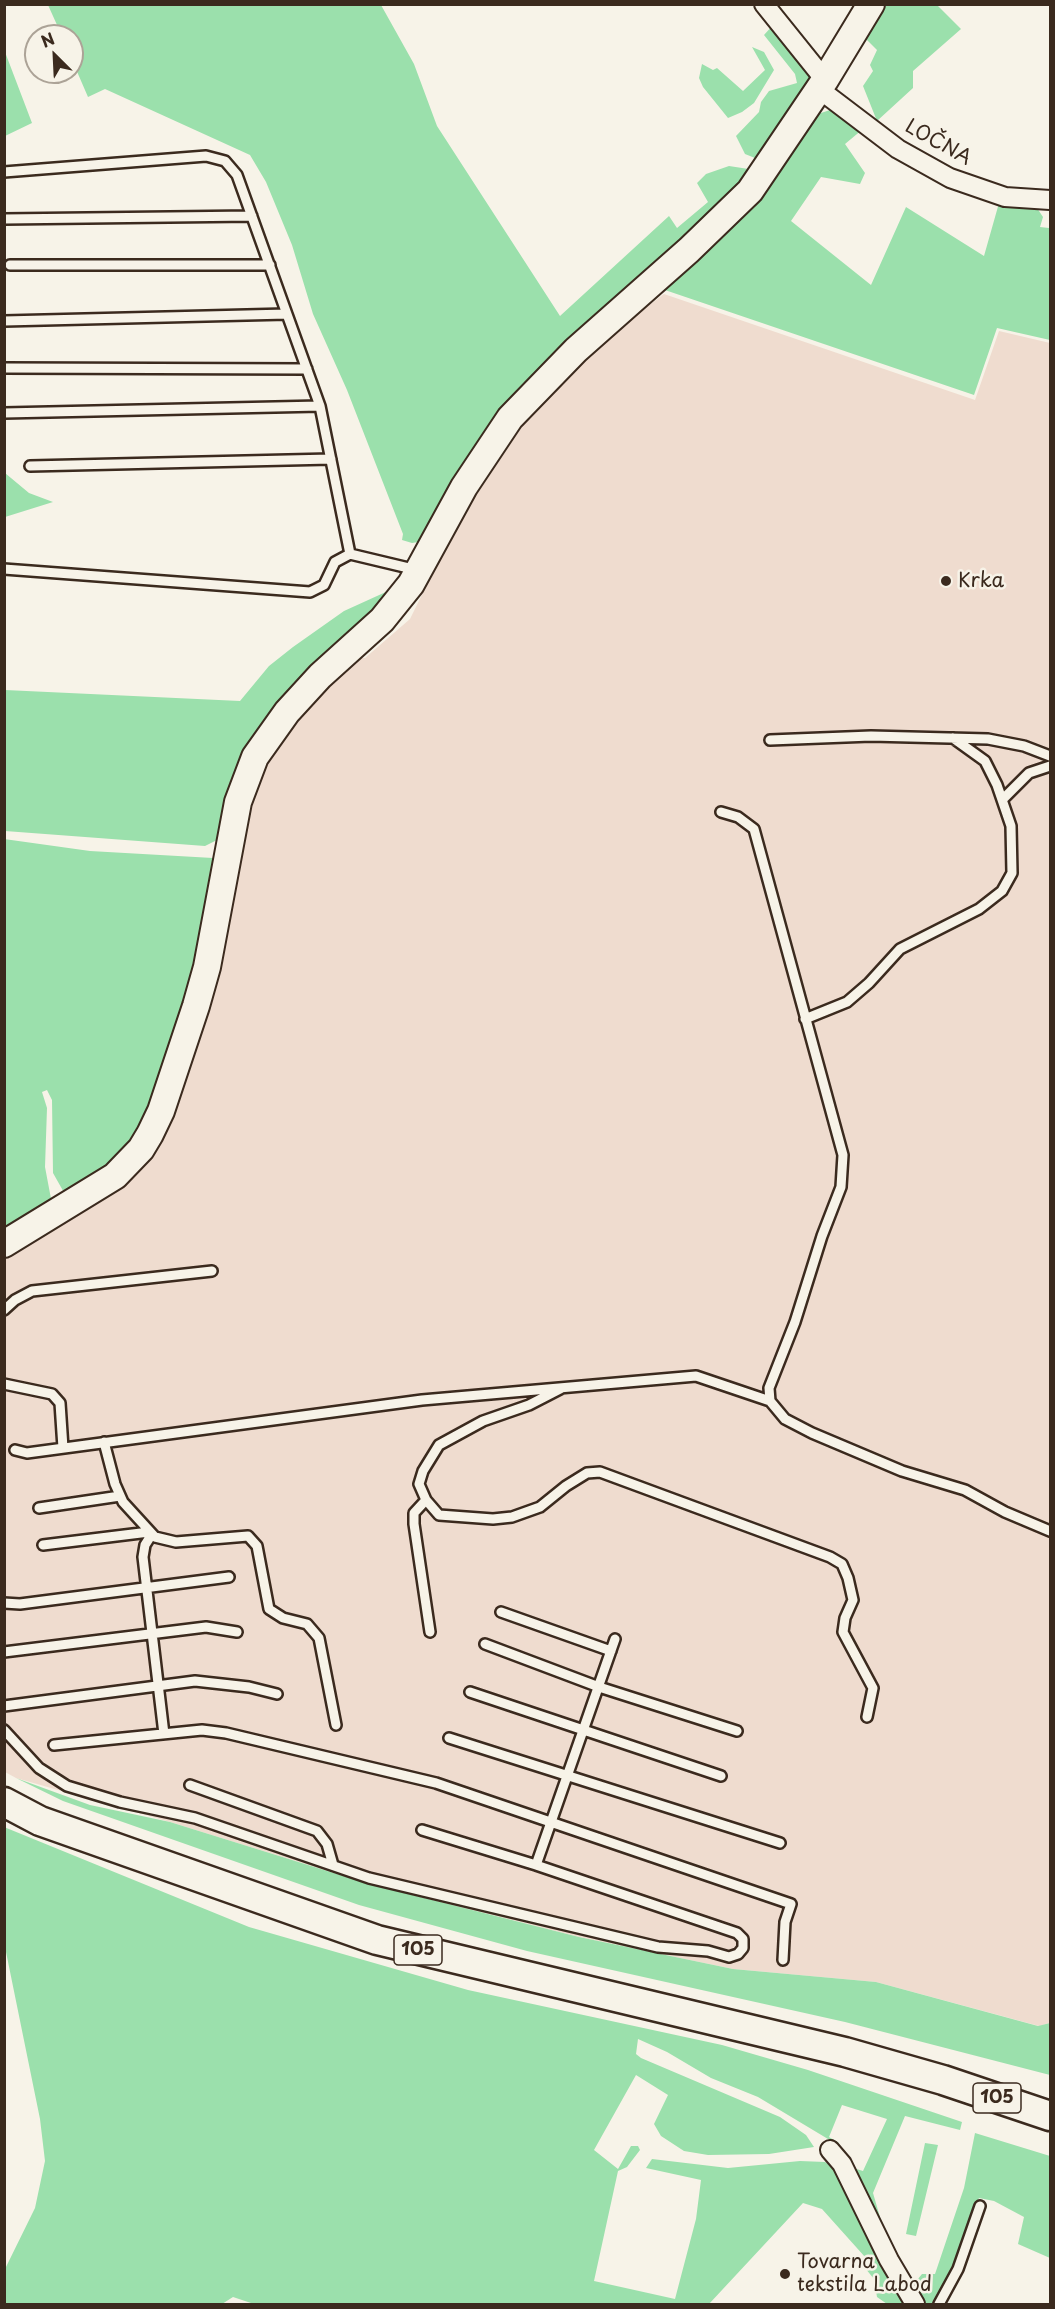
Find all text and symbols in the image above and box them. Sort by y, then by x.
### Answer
north arrow [24,24,84,84]
text: N [37,26,58,53]
street label: LOČNA [901,115,975,171]
place label: Krka [958,569,1004,593]
marker: Krka [939,574,953,588]
road number: 105 [394,1935,442,1965]
road number: 105 [973,2083,1021,2113]
place label: Tovarna tekstila Labod [797,2250,932,2297]
marker: Tovarna tekstila Labod [778,2267,792,2281]

